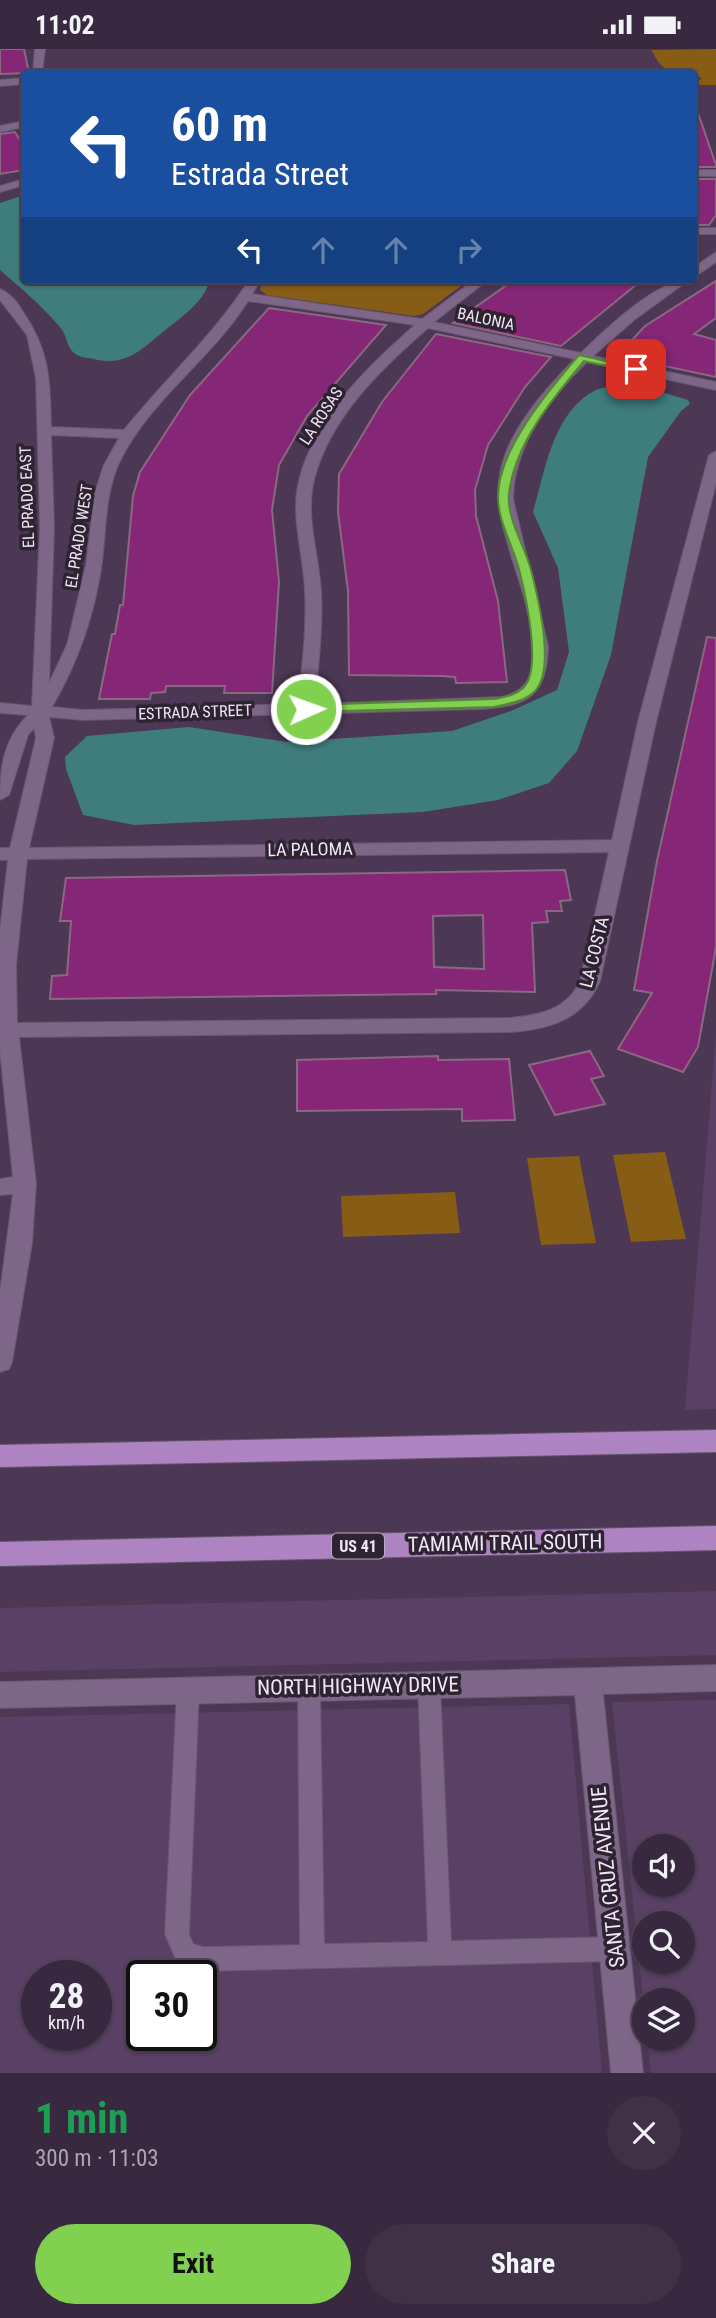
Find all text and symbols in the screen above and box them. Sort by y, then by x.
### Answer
text: 11:02 [35,10,95,40]
text: 60 m [171,96,268,153]
icon: left [56,98,147,189]
text: Estrada Street [171,155,349,193]
icon: left [231,231,269,269]
icon: ahead [304,231,342,269]
icon: ahead [377,231,415,269]
icon: right [450,231,488,269]
street label: BALONIA [456,304,516,334]
pin [606,339,666,399]
icon: arrive [617,350,655,388]
street label: LA ROSAS [295,384,347,448]
street label: EL PRADO EAST [16,446,38,548]
street label: EL PRADO WEST [61,483,97,589]
position arrow [269,672,343,746]
street label: ESTRADA STREET [138,701,252,723]
street label: LA PALOMA [267,838,353,860]
street label: LA COSTA [575,914,613,990]
street label: TAMIAMI TRAIL SOUTH [407,1529,603,1557]
road number: US 41 [332,1533,384,1559]
street label: NORTH HIGHWAY DRIVE [257,1672,459,1700]
street label: SANTA CRUZ AVENUE [587,1785,629,1969]
map controls [632,1834,695,2051]
button: sound [632,1834,695,1897]
button: search [632,1911,695,1974]
speed limit sign: 30 [126,1960,217,2051]
text: 28 [49,1976,84,2017]
button: layers [632,1988,695,2051]
text: km/h [48,2012,85,2033]
text: 1 min [35,2094,128,2143]
button: close [607,2096,681,2170]
text: 300 m · 11:03 [35,2145,159,2172]
button: Exit [35,2224,351,2304]
button: Share [365,2224,681,2304]

